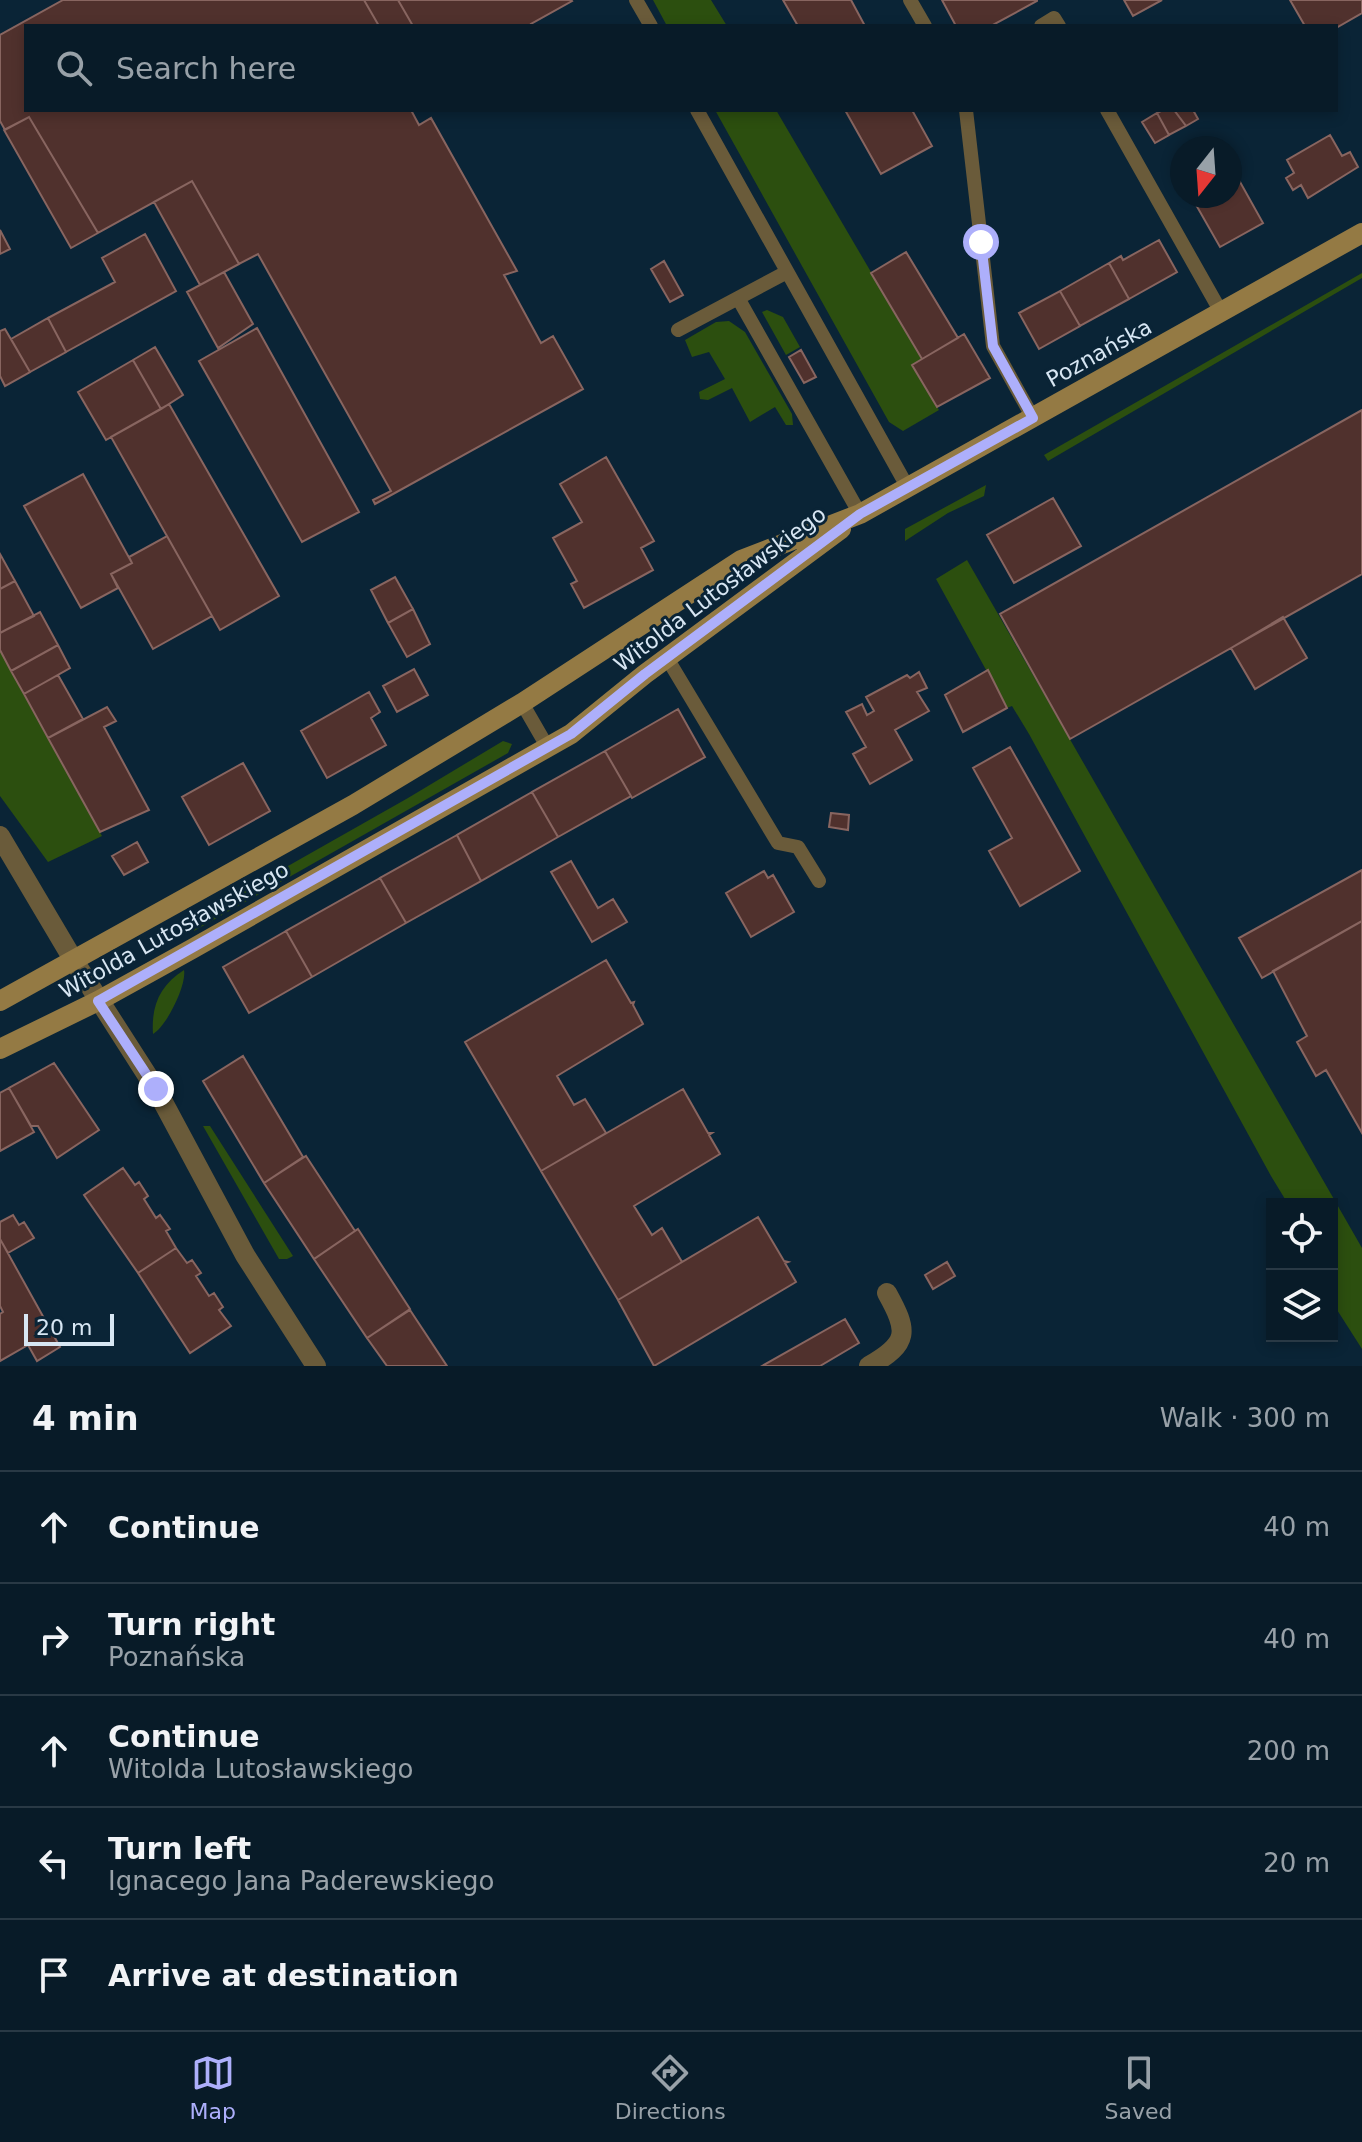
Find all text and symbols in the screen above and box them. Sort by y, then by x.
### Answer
search box [24,24,1338,112]
icon: search [52,46,96,90]
text: Search here [116,51,296,86]
north arrow [1170,136,1242,208]
route start [963,224,999,260]
street label: Poznańska [1042,314,1156,392]
street label: Witolda Lutosławskiego [609,501,831,677]
street label: Witolda Lutosławskiego [55,856,293,1004]
route end [138,1071,174,1107]
map controls [1266,1198,1338,1342]
button: locate [1266,1198,1338,1270]
button: layers [1266,1270,1338,1342]
scale bar [24,1310,114,1346]
text: 20 m [36,1315,92,1340]
text: 4 min [32,1398,139,1438]
text: Walk · 300 m [1160,1403,1330,1433]
icon: ahead [32,1505,76,1549]
text: Continue [108,1510,260,1545]
text: 40 m [1263,1512,1330,1542]
text: Turn right [108,1607,275,1642]
icon: right [32,1617,76,1661]
text: 40 m [1263,1624,1330,1654]
text: Poznańska [108,1642,245,1672]
text: Continue [108,1719,260,1754]
icon: ahead [32,1729,76,1773]
text: 200 m [1247,1736,1330,1766]
text: Witolda Lutosławskiego [108,1754,413,1784]
text: Turn left [108,1831,251,1866]
icon: left [32,1841,76,1885]
text: 20 m [1263,1848,1330,1878]
text: Ignacego Jana Paderewskiego [108,1866,494,1896]
icon: arrive [32,1953,76,1997]
text: Arrive at destination [108,1958,459,1993]
tab: Map [189,2051,236,2124]
tab: Directions [615,2051,726,2124]
tab: Saved [1105,2051,1173,2124]

